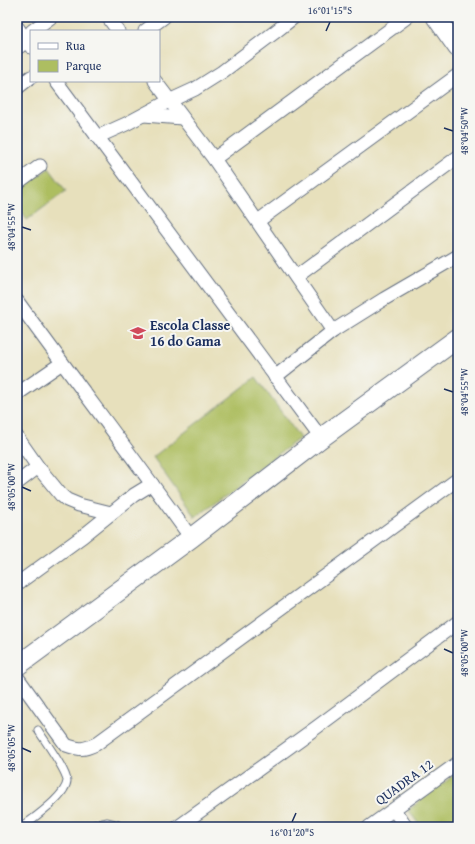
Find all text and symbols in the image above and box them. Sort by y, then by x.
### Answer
text: 16°01'15"S [308,3,352,18]
legend [30,30,160,82]
text: Rua [66,37,85,54]
text: Parque [66,57,102,74]
text: 48°04'50"W [457,107,472,155]
text: 48°04'55"W [4,203,19,251]
place label: Escola Classe 16 do Gama [150,315,230,351]
school or university icon: Escola Classe 16 do Gama [129,324,147,342]
text: 48°04'55"W [457,368,472,416]
text: 48°05'00"W [4,463,19,511]
text: 48°05'00"W [457,629,472,677]
text: 48°05'05"W [4,724,19,772]
street label: QUADRA 12 [371,754,437,810]
text: 16°01'20"S [270,825,314,840]

